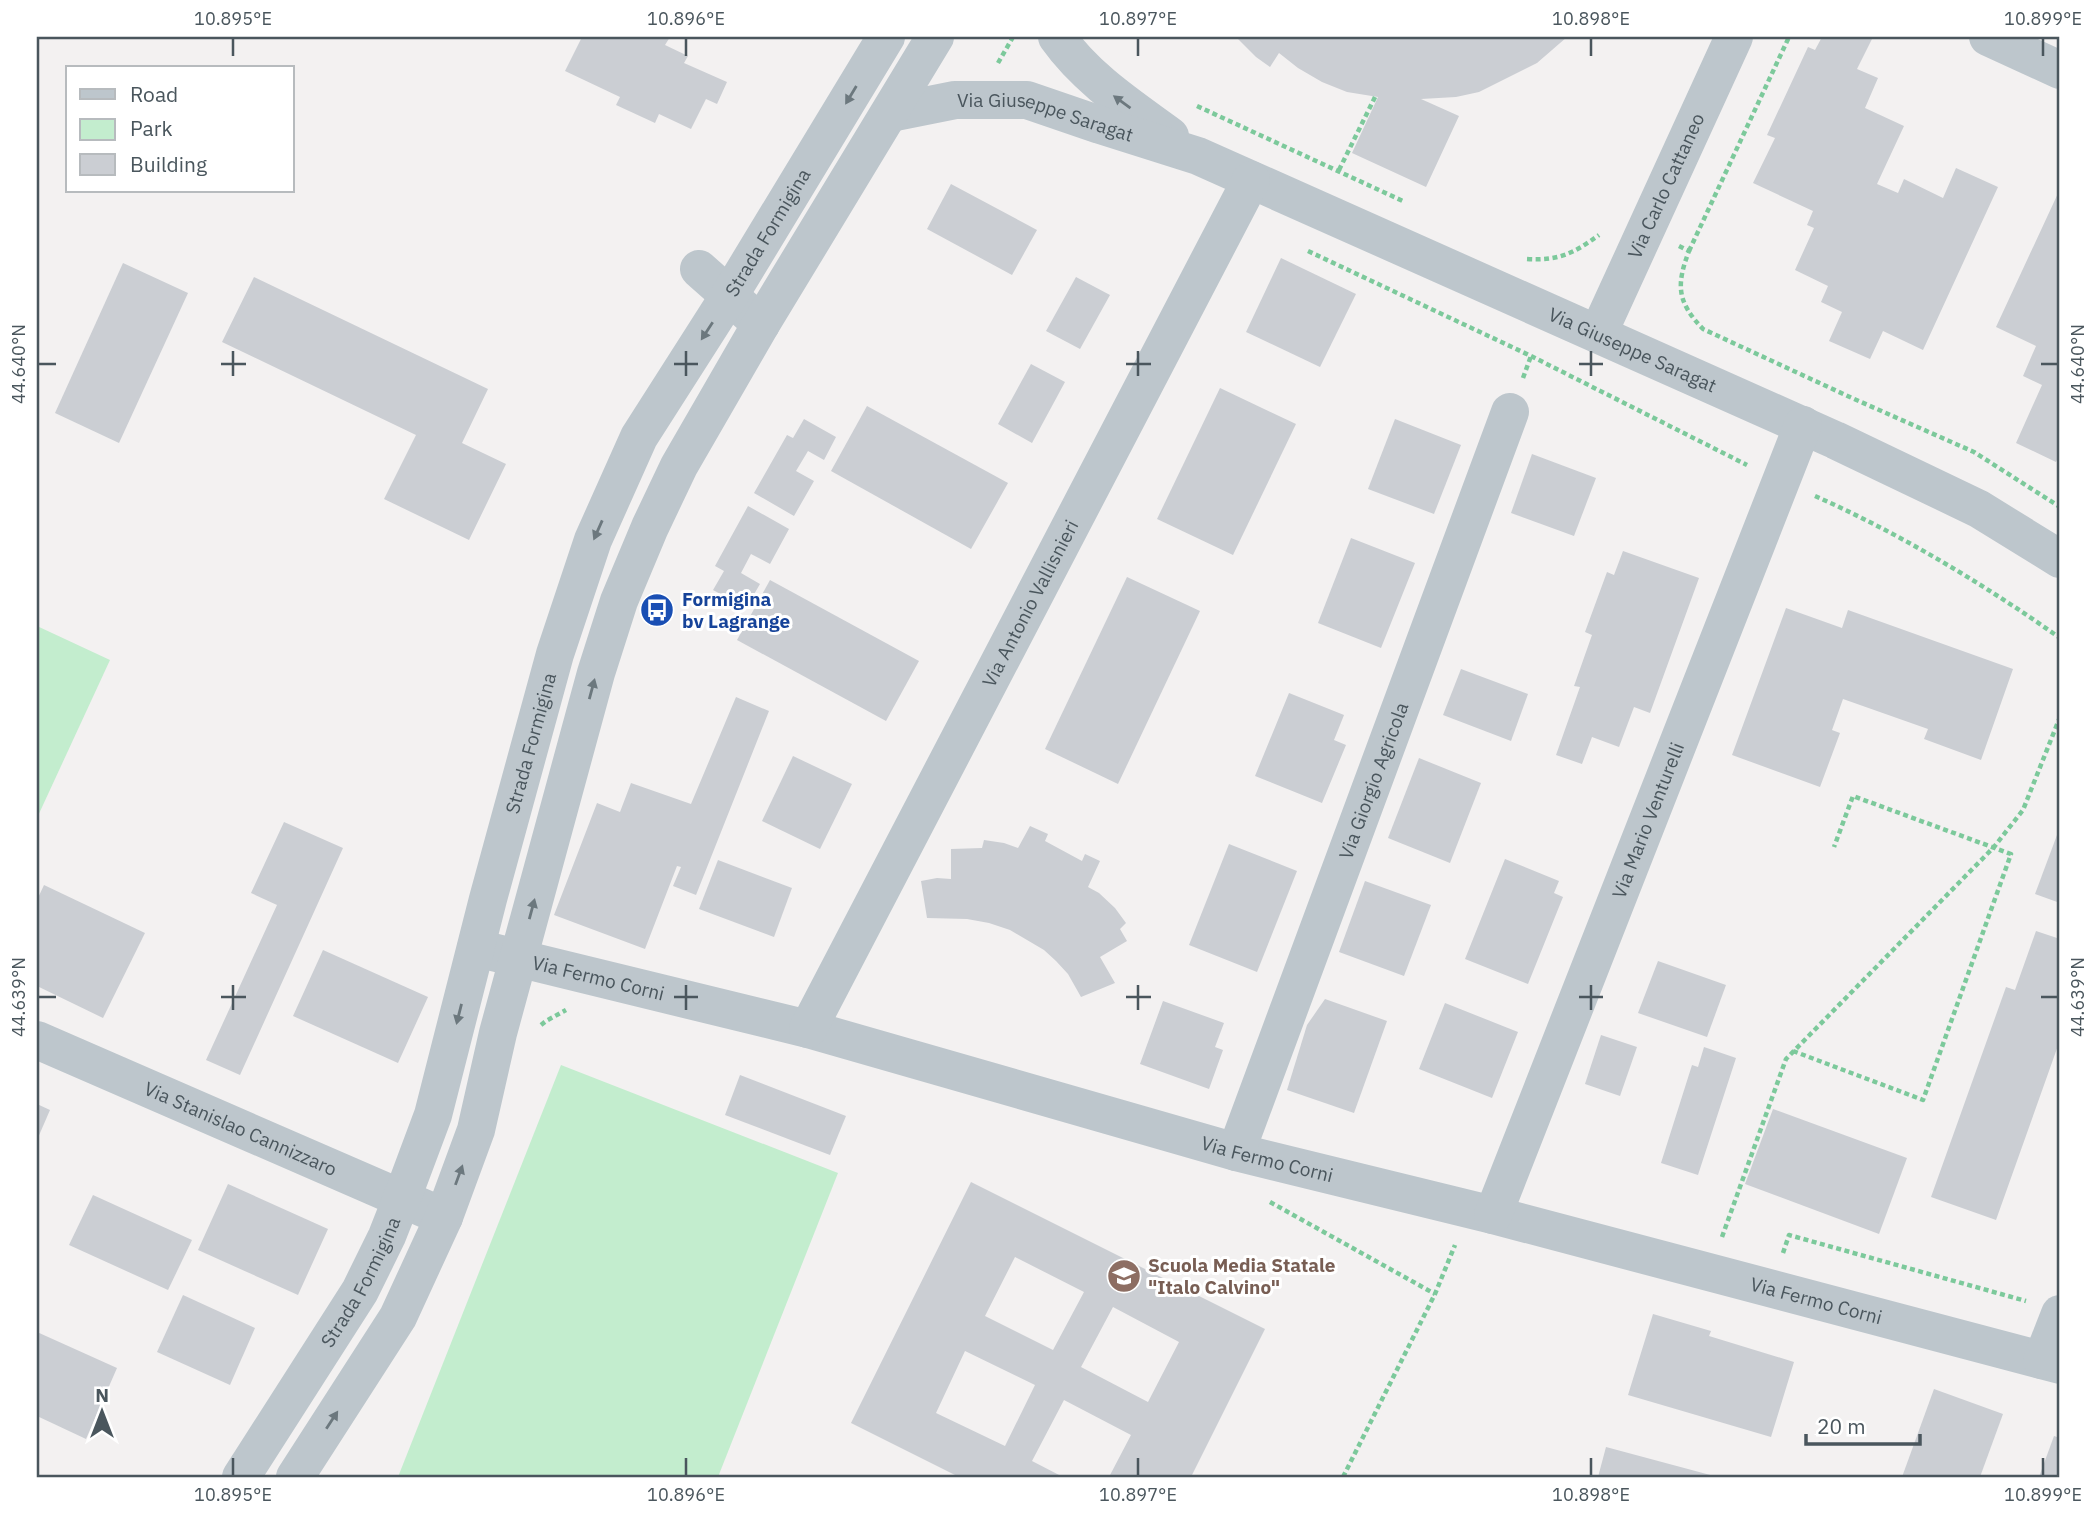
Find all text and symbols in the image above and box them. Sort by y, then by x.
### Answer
text: 10.895°E [194,7,272,30]
text: 10.896°E [647,7,725,30]
text: 10.897°E [1099,7,1177,30]
text: 10.898°E [1552,7,1630,30]
text: 10.899°E [2004,7,2082,30]
legend [66,66,294,192]
text: Road [130,80,178,108]
one-way arrow [845,86,857,105]
street label: Via Giuseppe Saragat [957,88,1136,147]
one-way arrow [1113,95,1131,109]
street label: Via Carlo Cattaneo [1622,109,1710,262]
text: Park [130,114,173,142]
text: Building [130,150,207,178]
street label: Strada Formigina [720,164,815,301]
street label: Via Giuseppe Saragat [1545,302,1720,398]
one-way arrow [700,321,713,341]
text: 44.640°N [7,324,30,404]
text: 44.640°N [2066,324,2089,404]
street label: Via Antonio Vallisnieri [977,516,1083,691]
one-way arrow [592,520,604,540]
place label: Formigina bv Lagrange [682,587,790,633]
bus stop icon: Formigina bv Lagrange [638,591,676,629]
street label: Strada Formigina [500,670,561,816]
one-way arrow [587,679,597,700]
street label: Via Giorgio Agricola [1334,699,1413,862]
street label: Via Mario Venturelli [1606,739,1689,902]
one-way arrow [527,898,537,919]
street label: Via Fermo Corni [530,950,667,1006]
text: 44.639°N [7,957,30,1037]
text: 44.639°N [2066,957,2089,1037]
one-way arrow [453,1003,464,1025]
street label: Via Stanislao Cannizzaro [141,1076,341,1181]
street label: Via Fermo Corni [1198,1131,1336,1187]
one-way arrow [454,1165,465,1186]
street label: Strada Formigina [315,1213,405,1352]
place label: Scuola Media Statale "Italo Calvino" [1148,1253,1336,1299]
school or university icon: Scuola Media Statale "Italo Calvino" [1105,1257,1143,1295]
street label: Via Fermo Corni [1748,1272,1885,1329]
north arrow [66,1378,136,1448]
text: N [95,1383,109,1407]
scale bar [1806,1402,1920,1446]
one-way arrow [325,1410,338,1429]
text: 20 m [1817,1412,1866,1440]
text: 10.895°E [194,1483,272,1506]
text: 10.896°E [647,1483,725,1506]
text: 10.897°E [1099,1483,1177,1506]
text: 10.898°E [1552,1483,1630,1506]
text: 10.899°E [2004,1483,2082,1506]

